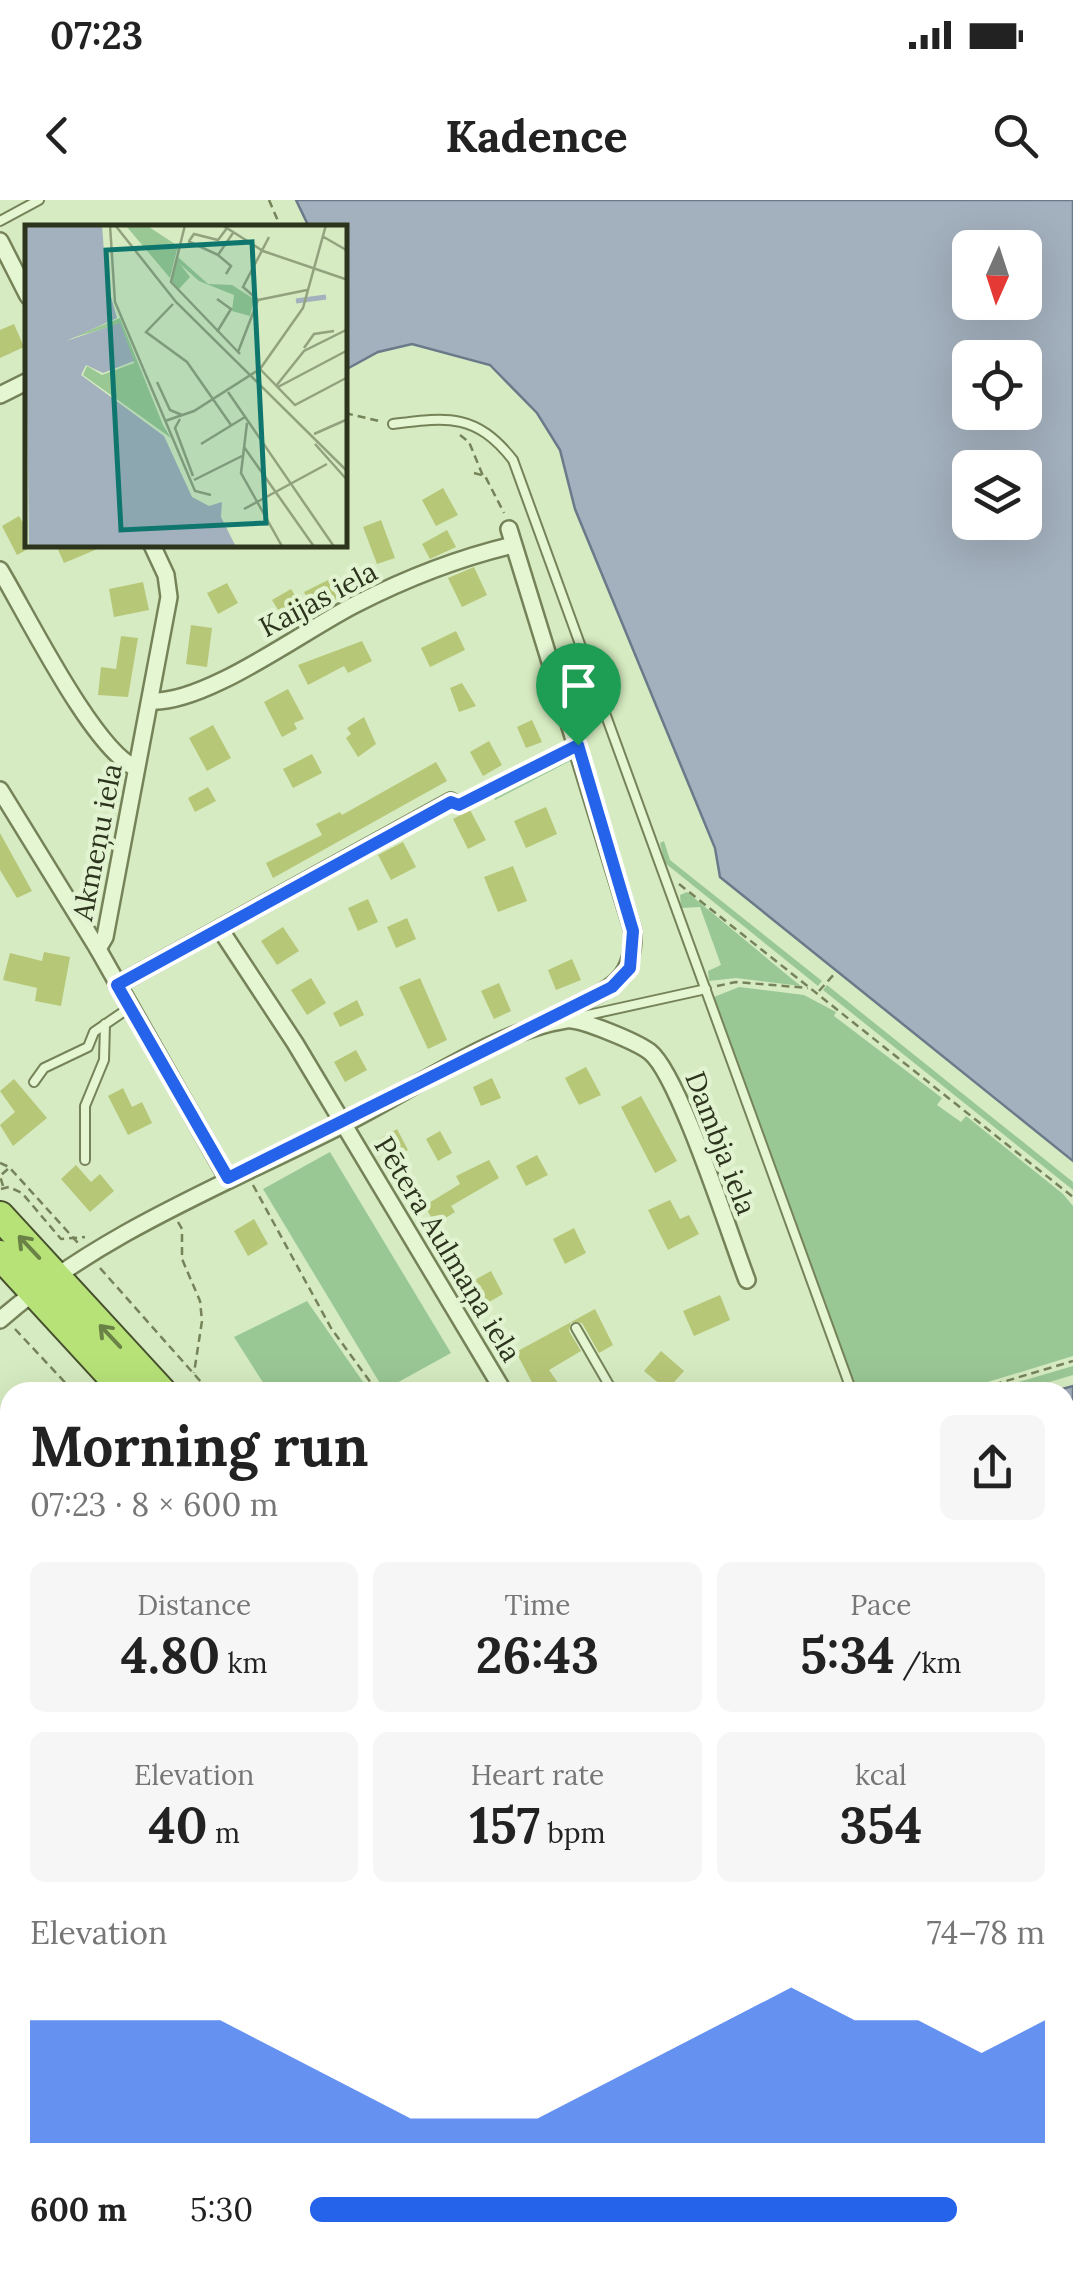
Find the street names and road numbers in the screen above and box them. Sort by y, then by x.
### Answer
street label: Kaijas iela [253,553,383,645]
street label: Akmeņu iela [64,761,130,924]
street label: Dambja iela [677,1066,765,1220]
street label: Pētera Aulmaņa iela [366,1130,530,1368]

